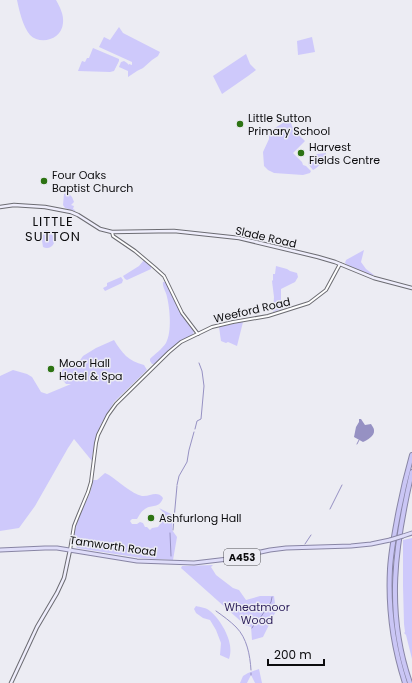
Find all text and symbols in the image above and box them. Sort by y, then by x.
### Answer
place label: Little Sutton Primary School [248,110,330,139]
marker: Little Sutton Primary School [235,119,245,129]
place label: Harvest Fields Centre [309,139,380,168]
marker: Harvest Fields Centre [296,148,306,158]
place label: Four Oaks Baptist Church [52,167,133,196]
marker: Four Oaks Baptist Church [39,176,49,186]
district label: LITTLE SUTTON [25,212,81,246]
street label: Slade Road [234,222,298,252]
street label: Weeford Road [212,293,292,327]
place label: Moor Hall Hotel & Spa [59,355,123,384]
marker: Moor Hall Hotel & Spa [46,364,56,374]
place label: Ashfurlong Hall [159,510,242,526]
marker: Ashfurlong Hall [146,513,156,523]
street label: Tamworth Road [69,532,157,560]
road number: A453 [224,549,260,565]
park label: Wheatmoor Wood [224,599,290,628]
scale bar [268,641,324,667]
text: 200 m [274,646,312,663]

